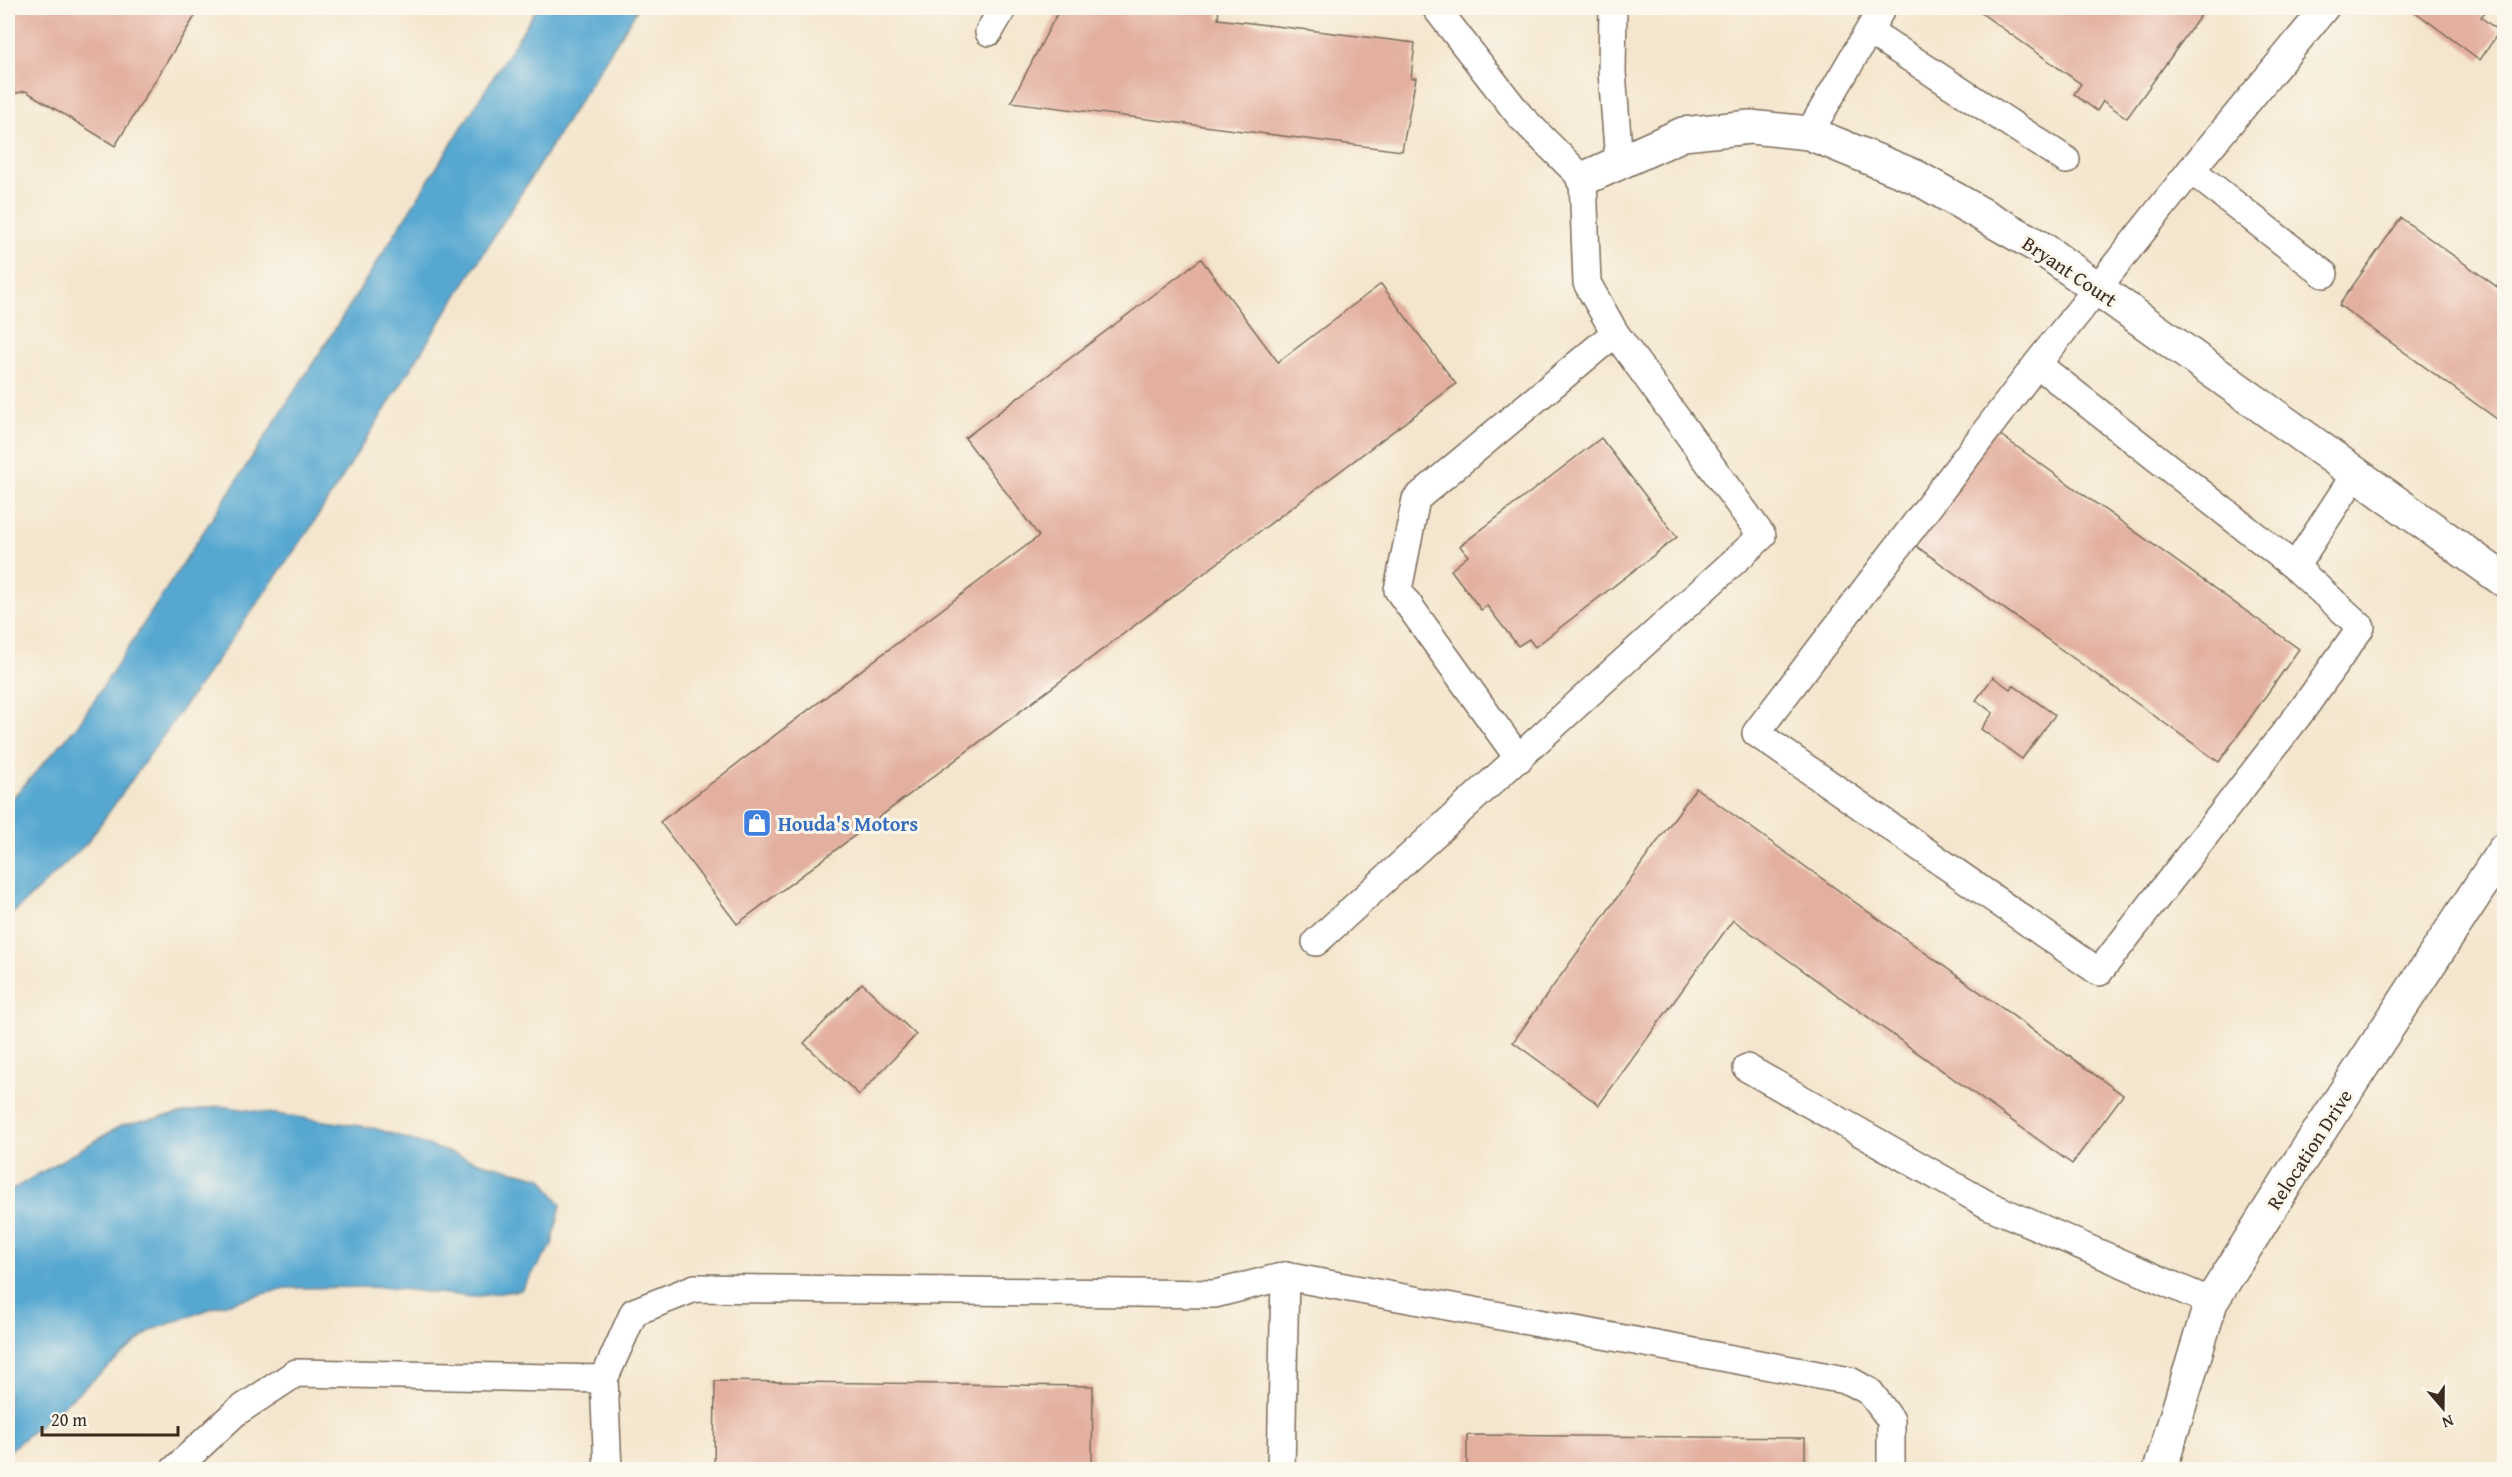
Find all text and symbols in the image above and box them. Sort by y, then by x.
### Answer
street label: Bryant Court [2017,229,2123,313]
shop icon: Houda's Motors [741,807,773,839]
place label: Houda's Motors [778,809,918,838]
street label: Relocation Drive [2259,1083,2359,1215]
north arrow [2413,1378,2473,1438]
scale bar [42,1399,178,1437]
text: 20 m [51,1406,87,1433]
text: N [2439,1409,2457,1435]

